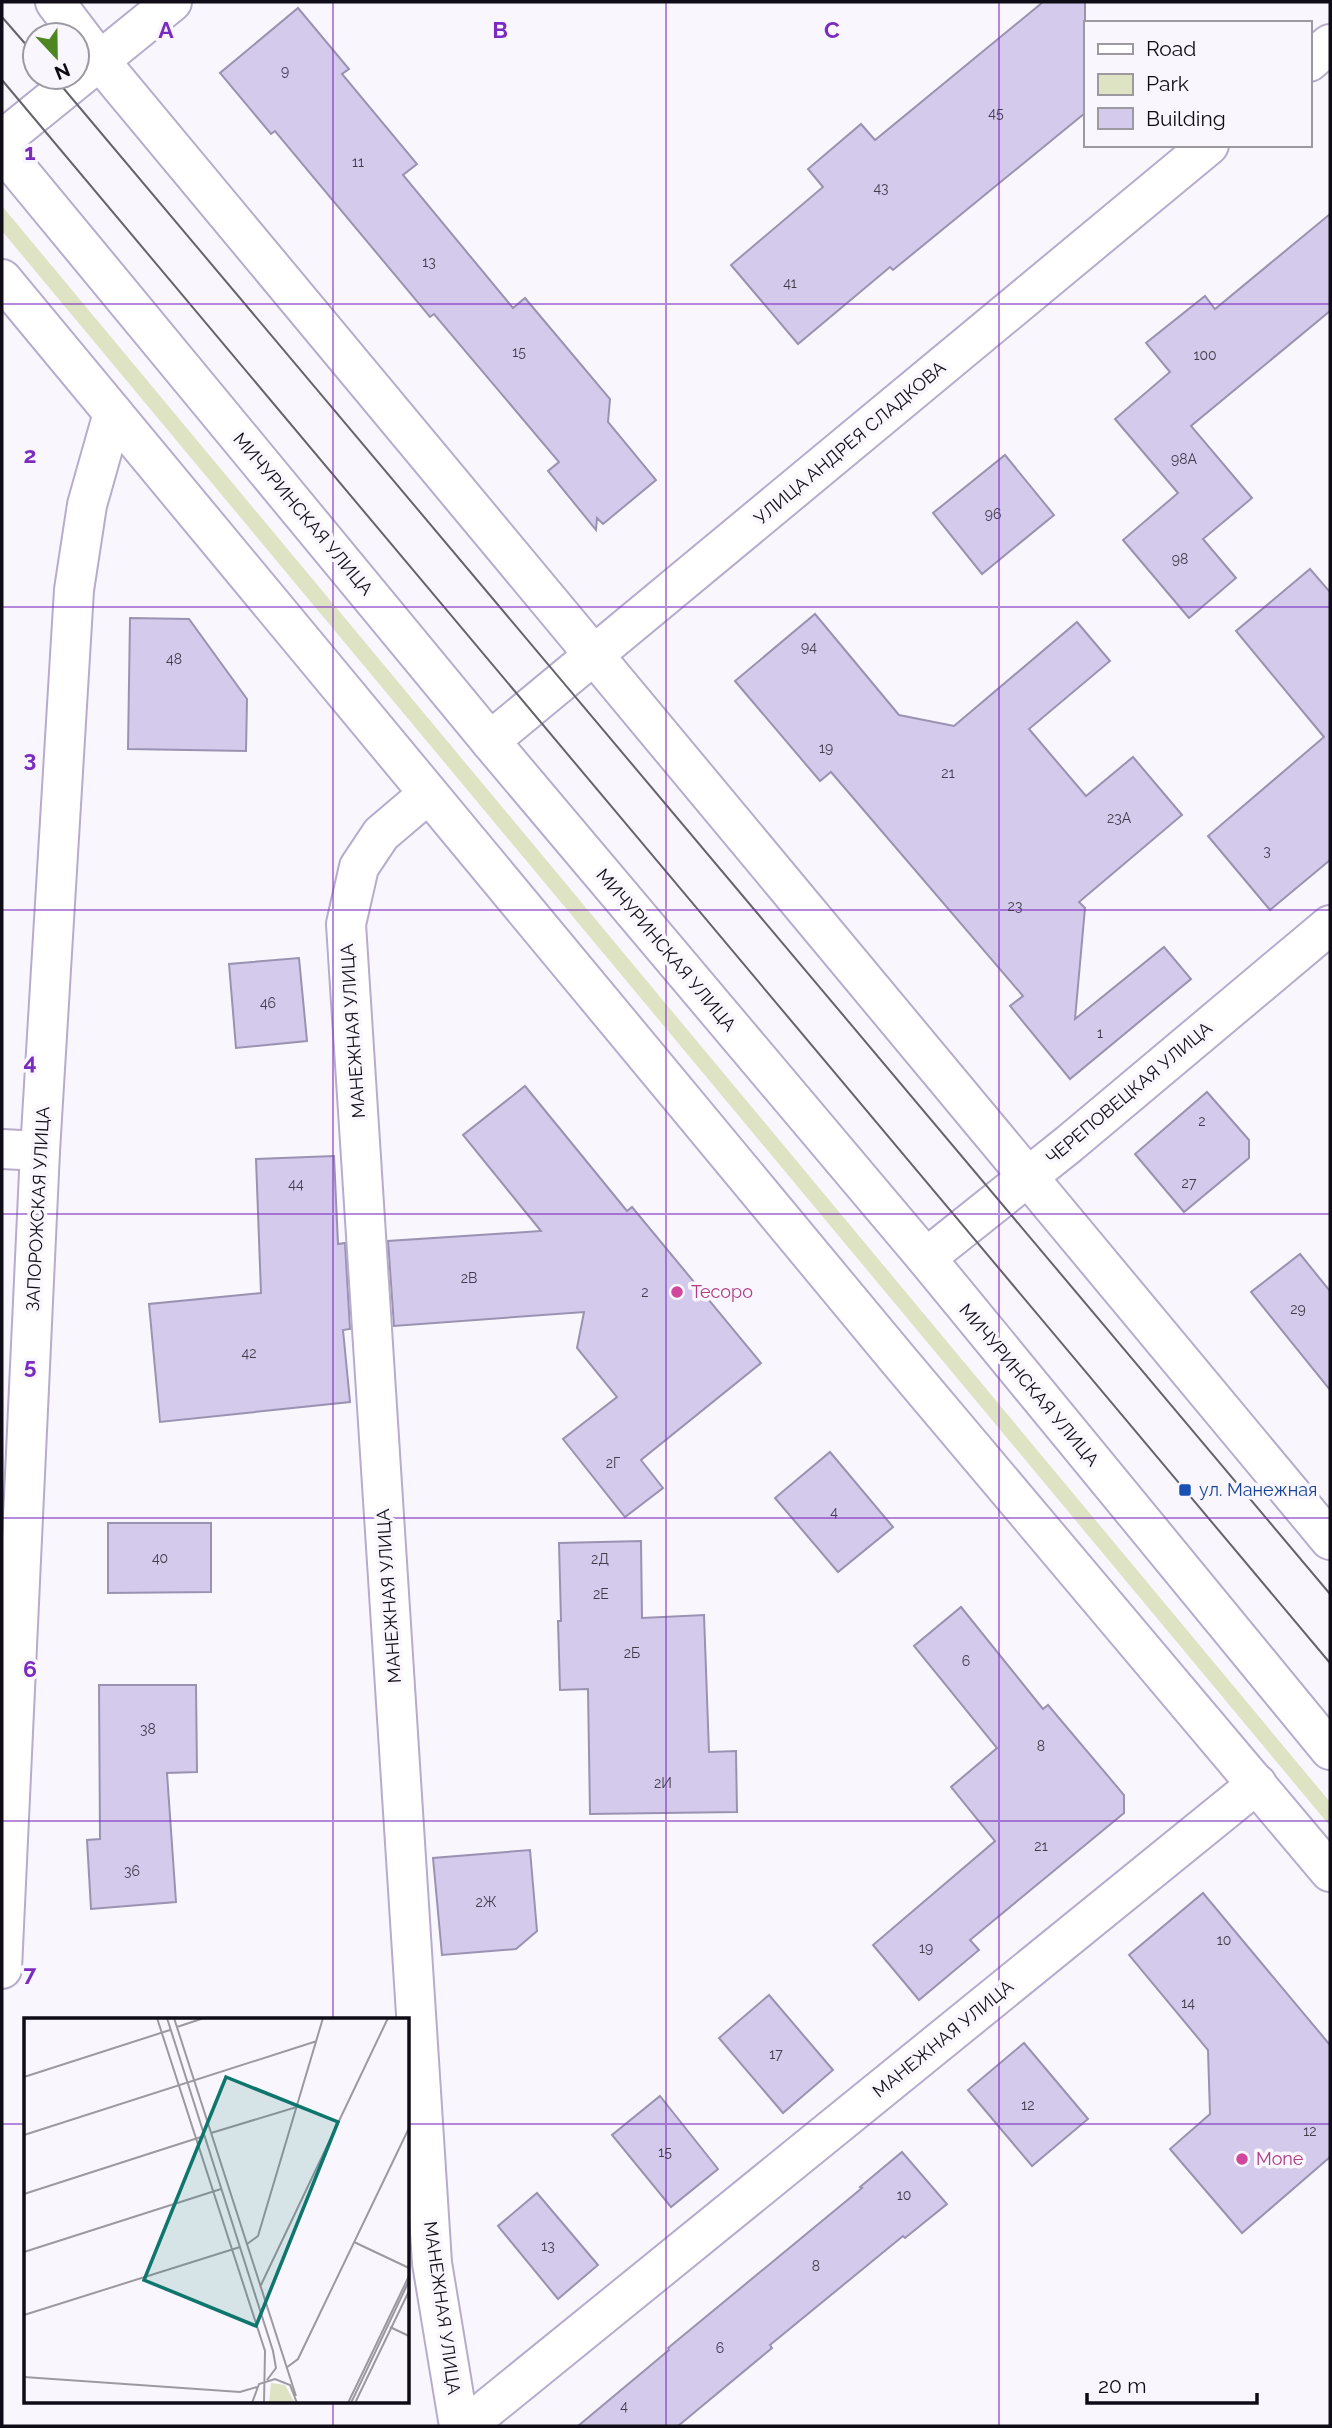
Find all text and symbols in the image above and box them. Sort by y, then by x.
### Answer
text: A [158,16,174,43]
text: B [492,16,508,43]
text: C [824,16,840,43]
north arrow [21,21,91,91]
legend [1084,21,1311,147]
text: Road [1146,36,1196,61]
text: N [52,59,73,85]
house number: 9 [281,63,289,79]
text: Park [1146,71,1189,96]
house number: 45 [988,105,1004,121]
text: Building [1146,106,1226,131]
text: 1 [24,138,36,165]
house number: 11 [352,154,364,170]
house number: 43 [873,180,889,196]
house number: 13 [422,254,436,270]
house number: 41 [783,275,797,291]
house number: 15 [512,344,526,360]
house number: 100 [1193,347,1217,363]
street label: УЛИЦА АНДРЕЯ СЛАДКОВА [750,356,950,529]
street label: МИЧУРИНСКАЯ УЛИЦА [229,428,377,599]
text: 2 [24,441,36,468]
house number: 98А [1171,451,1197,467]
house number: 96 [985,506,1001,522]
house number: 98 [1172,551,1188,567]
house number: 94 [801,639,817,655]
house number: 48 [166,651,182,667]
house number: 19 [819,740,833,756]
text: 3 [24,745,36,772]
house number: 21 [941,765,955,781]
house number: 23А [1107,810,1132,826]
house number: 3 [1263,843,1271,859]
street label: МИЧУРИНСКАЯ УЛИЦА [592,864,740,1035]
house number: 23 [1008,898,1022,914]
street label: МАНЕЖНАЯ УЛИЦА [336,943,369,1119]
house number: 46 [260,995,276,1011]
street label: ЧЕРЕПОВЕЦКАЯ УЛИЦА [1041,1017,1216,1168]
house number: 1 [1097,1025,1103,1041]
text: 4 [23,1048,37,1075]
street label: ЗАПОРОЖСКАЯ УЛИЦА [22,1106,53,1312]
house number: 2 [1198,1113,1206,1129]
house number: 27 [1182,1175,1197,1191]
house number: 44 [288,1176,304,1192]
house number: 2В [461,1270,477,1286]
place label: Тесоро [691,1281,753,1302]
house number: 2 [641,1284,649,1300]
marker: Тесоро [669,1284,685,1300]
street label: МИЧУРИНСКАЯ УЛИЦА [955,1299,1103,1470]
house number: 29 [1290,1301,1306,1317]
house number: 42 [242,1345,256,1361]
text: 5 [24,1352,37,1379]
house number: 2Г [606,1455,620,1471]
place label: ул. Манежная [1199,1479,1317,1500]
marker: ул. Манежная [1177,1482,1193,1498]
house number: 4 [830,1504,838,1520]
street label: МАНЕЖНАЯ УЛИЦА [372,1508,405,1684]
house number: 40 [152,1550,168,1566]
house number: 2Д [591,1551,609,1567]
house number: 2Е [593,1586,609,1602]
house number: 2Б [624,1645,640,1661]
house number: 6 [962,1653,970,1669]
text: 6 [23,1655,37,1682]
house number: 38 [140,1721,156,1737]
house number: 8 [1037,1738,1045,1754]
house number: 2И [654,1775,672,1791]
house number: 21 [1034,1838,1048,1854]
house number: 36 [124,1863,140,1879]
house number: 2Ж [475,1894,497,1910]
house number: 10 [1217,1932,1231,1948]
house number: 19 [919,1940,933,1956]
text: 7 [24,1959,37,1986]
street label: МАНЕЖНАЯ УЛИЦА [868,1975,1017,2102]
house number: 14 [1181,1995,1195,2011]
inset map [24,2018,410,2404]
house number: 17 [769,2046,783,2062]
house number: 12 [1021,2097,1035,2113]
house number: 12 [1303,2123,1317,2139]
house number: 15 [658,2144,672,2160]
place label: Mone [1256,2148,1304,2169]
marker: Mone [1234,2151,1250,2167]
house number: 10 [897,2187,911,2203]
street label: МАНЕЖНАЯ УЛИЦА [420,2220,465,2396]
house number: 13 [541,2238,555,2254]
house number: 8 [812,2258,820,2274]
house number: 6 [716,2340,724,2356]
scale bar [1087,2362,1257,2406]
text: 20 m [1098,2373,1146,2398]
house number: 4 [620,2398,628,2414]

